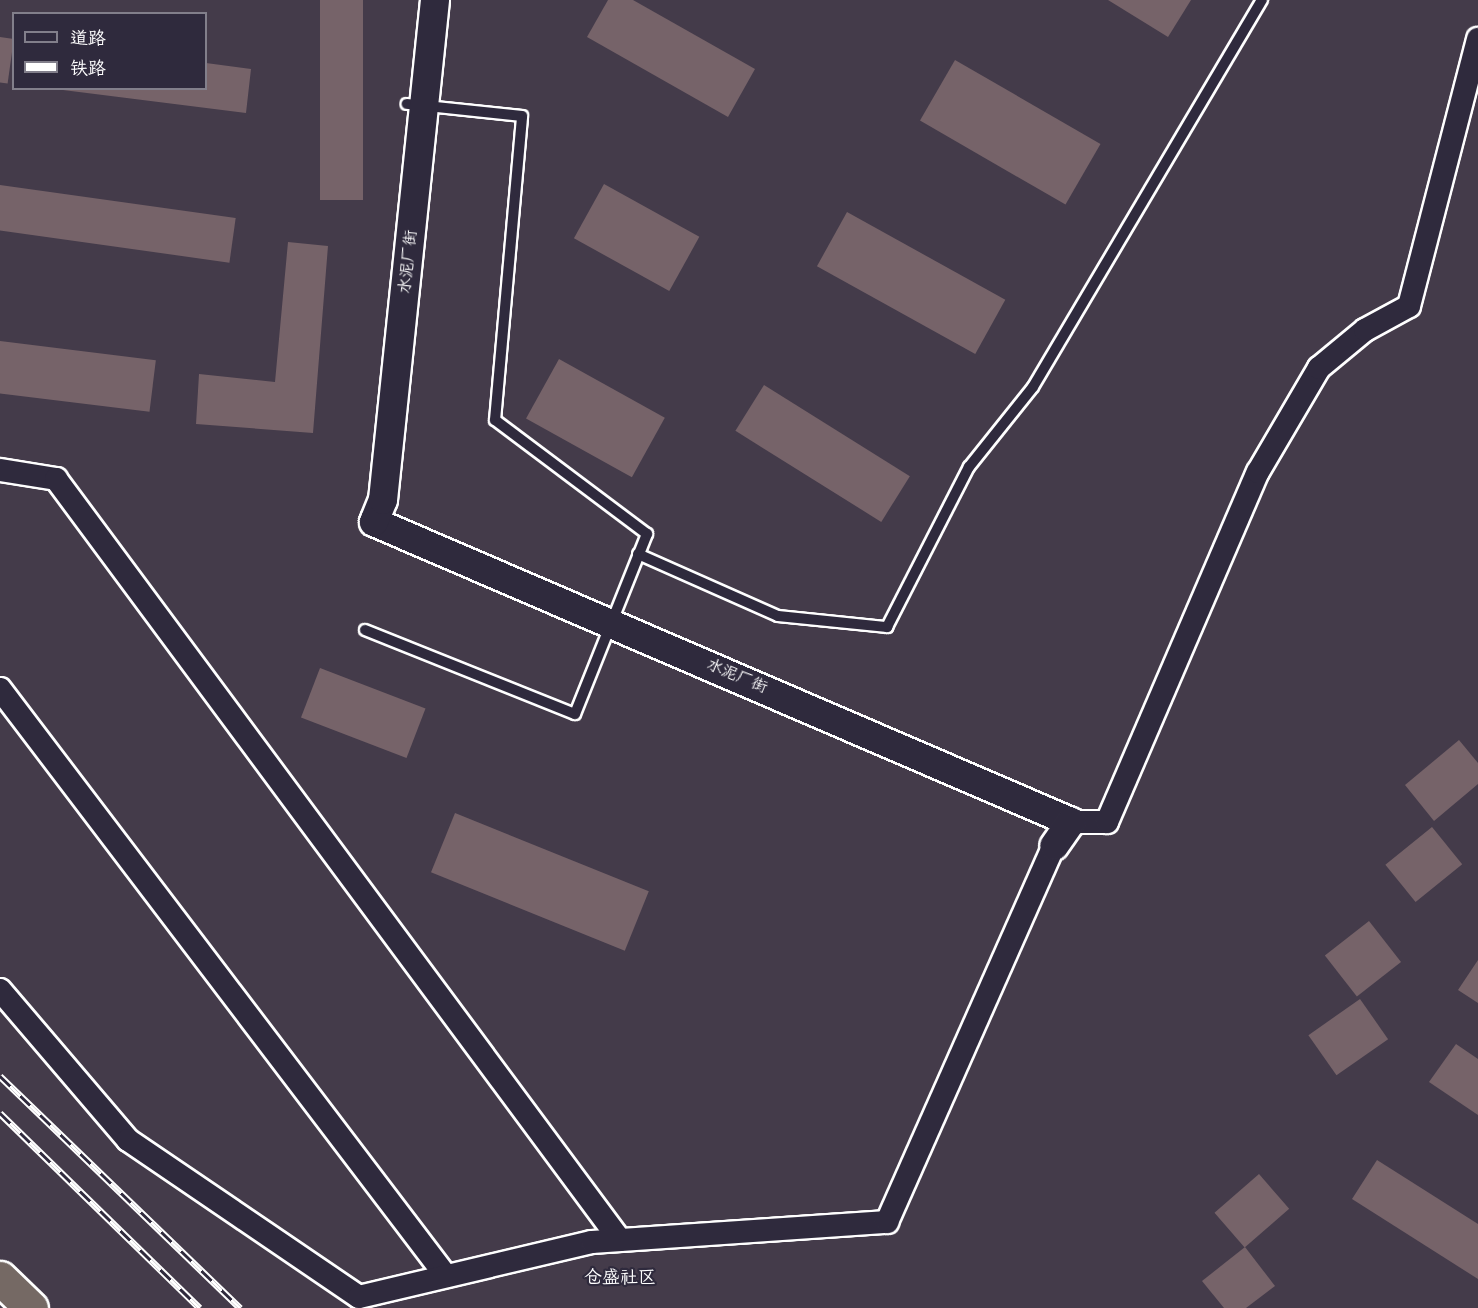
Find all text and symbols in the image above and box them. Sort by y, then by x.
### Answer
legend [12,12,207,90]
text: 道路 [70,27,106,50]
text: 铁路 [70,57,106,80]
street label: 水泥厂街 [395,229,421,295]
street label: 水泥厂街 [704,655,770,697]
district label: 仓盛社区 [584,1267,656,1289]

